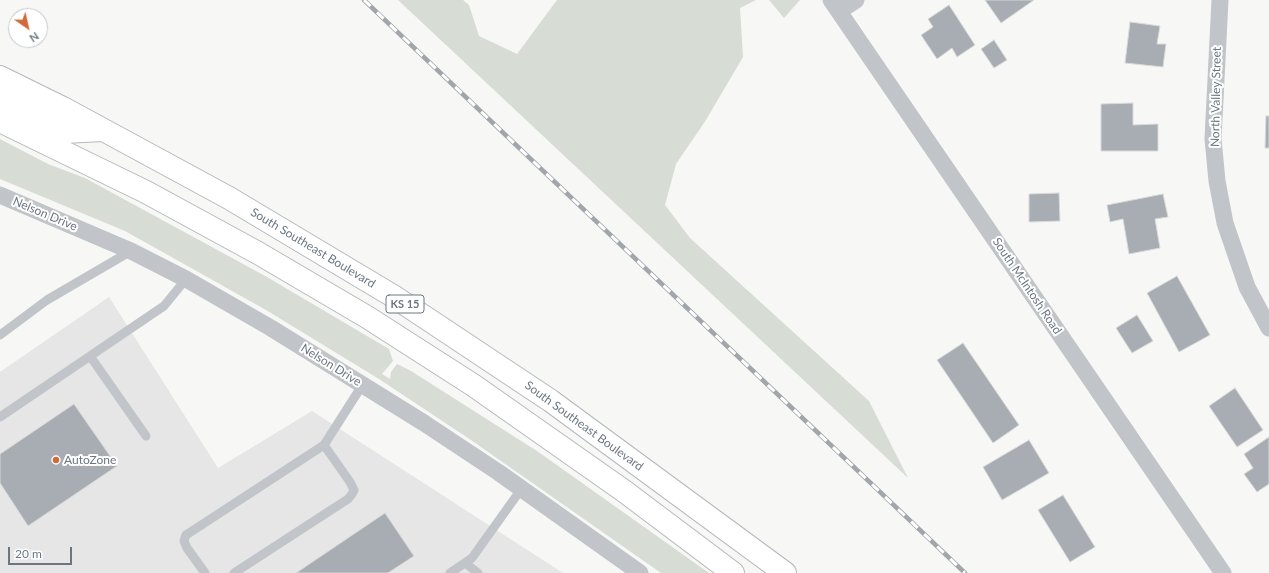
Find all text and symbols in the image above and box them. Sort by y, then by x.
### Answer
north arrow [8,8,48,48]
text: N [27,30,42,45]
street label: North Valley Street [1208,47,1224,147]
street label: Nelson Drive [11,194,79,234]
street label: South Southeast Boulevard [248,205,378,291]
street label: South McIntosh Road [989,235,1065,337]
road number: KS 15 [386,295,424,313]
street label: Nelson Drive [298,341,364,389]
street label: South Southeast Boulevard [522,378,646,474]
place label: AutoZone [64,453,116,467]
marker: AutoZone [51,455,61,465]
scale bar [10,539,74,565]
text: 20 m [15,546,42,561]

